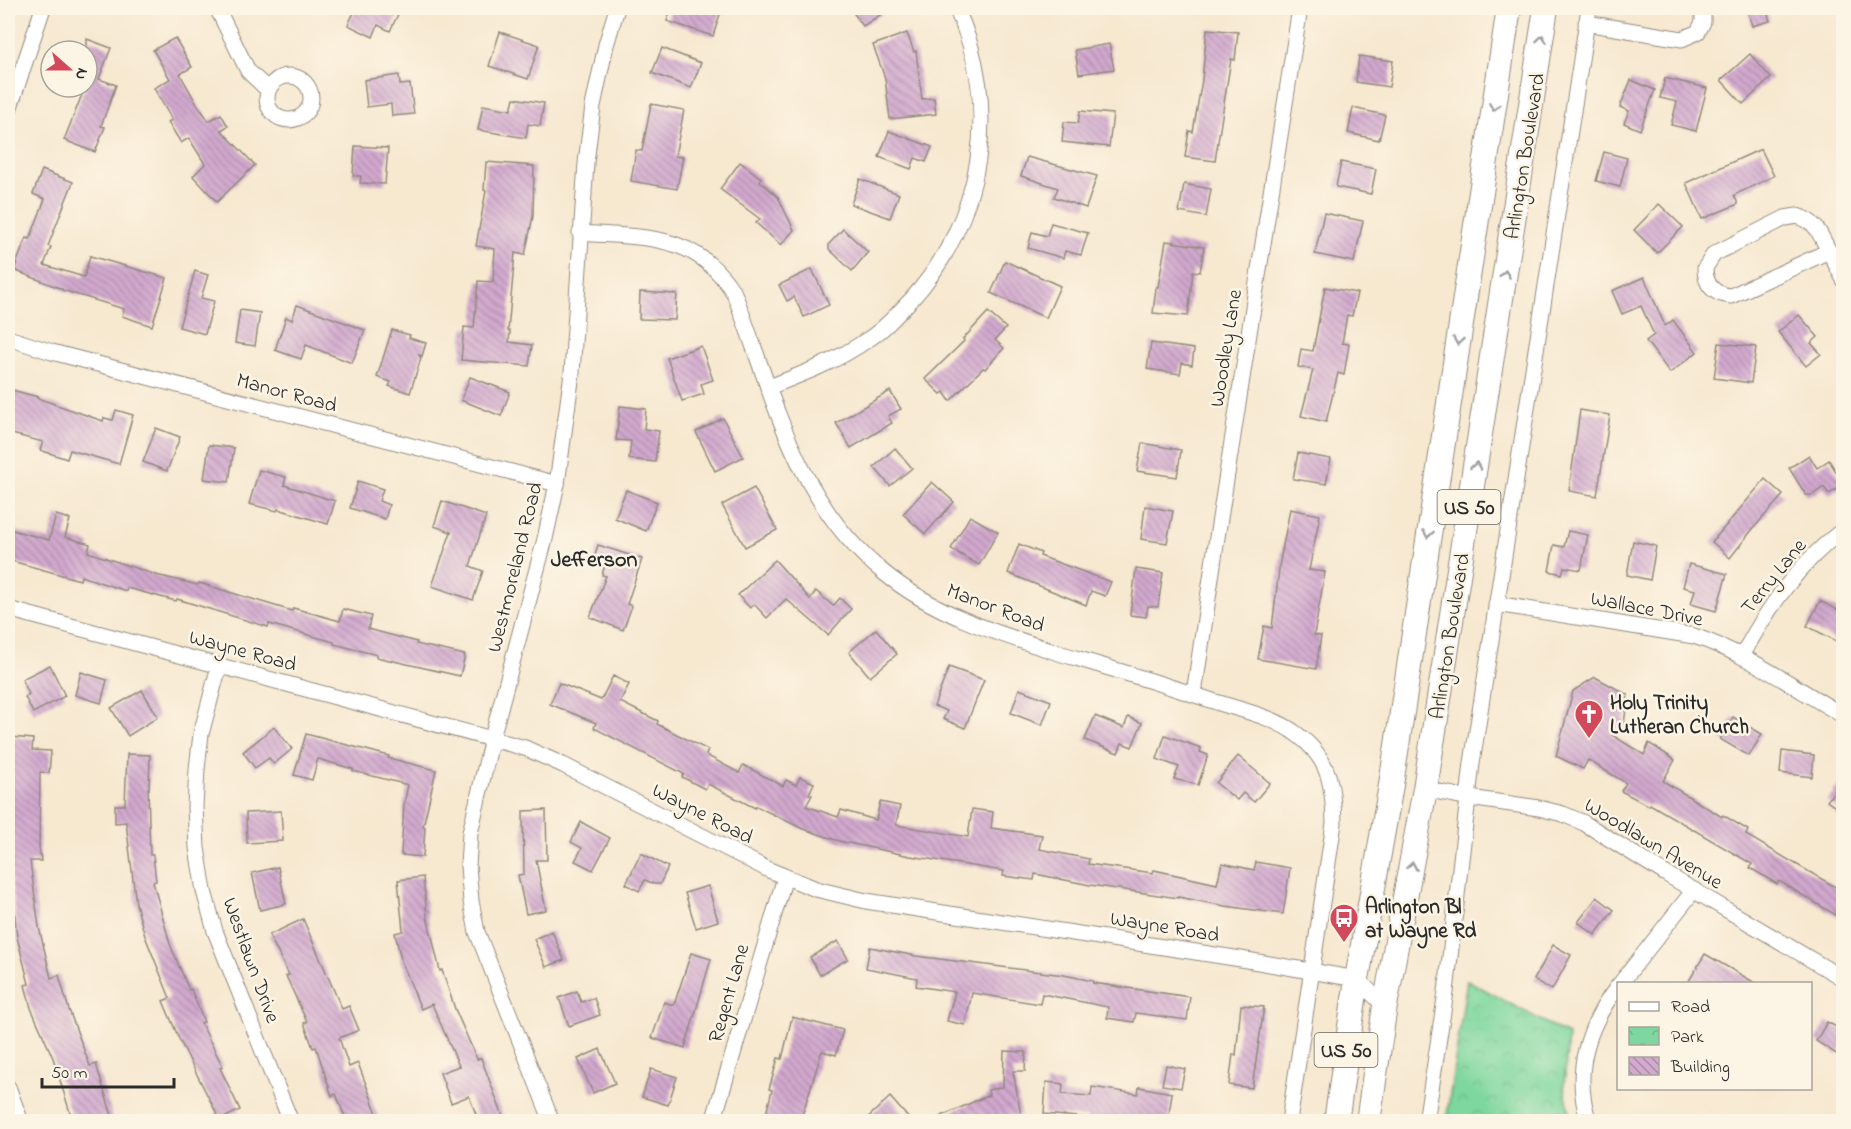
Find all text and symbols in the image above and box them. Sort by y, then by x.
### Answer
one-way arrow [1535,35,1547,44]
north arrow [39,39,99,99]
text: N [68,64,94,83]
street label: Arlington Boulevard [1498,71,1556,242]
one-way arrow [1488,101,1501,111]
one-way arrow [1499,269,1511,278]
street label: Woodley Lane [1203,287,1253,410]
one-way arrow [1452,336,1465,346]
street label: Manor Road [233,366,340,422]
one-way arrow [1469,462,1481,471]
street label: Westmoreland Road [480,479,552,656]
road number: US 50 [1438,490,1500,524]
one-way arrow [1423,529,1435,538]
street label: Terry Lane [1734,532,1817,623]
district label: Jefferson [551,545,637,577]
street label: Arlington Boulevard [1423,551,1481,722]
street label: Manor Road [942,576,1049,641]
street label: Wallace Drive [1588,584,1706,636]
street label: Wayne Road [185,623,300,683]
place label: Holy Trinity Lutheran Church [1610,689,1749,743]
church icon: Holy Trinity Lutheran Church [1573,698,1605,740]
street label: Wayne Road [645,776,758,855]
street label: Woodlawn Avenue [1578,791,1728,898]
one-way arrow [1405,862,1417,871]
place label: Arlington Bl at Wayne Rd [1365,893,1477,949]
street label: Westlawn Drive [214,894,287,1028]
bus stop icon: Arlington Bl at Wayne Rd [1328,902,1360,944]
street label: Wayne Road [1108,905,1222,953]
street label: Regent Lane [702,940,760,1047]
legend [1617,982,1812,1090]
text: Road [1671,995,1710,1021]
text: Park [1671,1025,1704,1051]
road number: US 50 [1314,1033,1378,1067]
scale bar [42,1051,174,1089]
text: Building [1670,1055,1730,1082]
text: 50 m [51,1061,88,1087]

